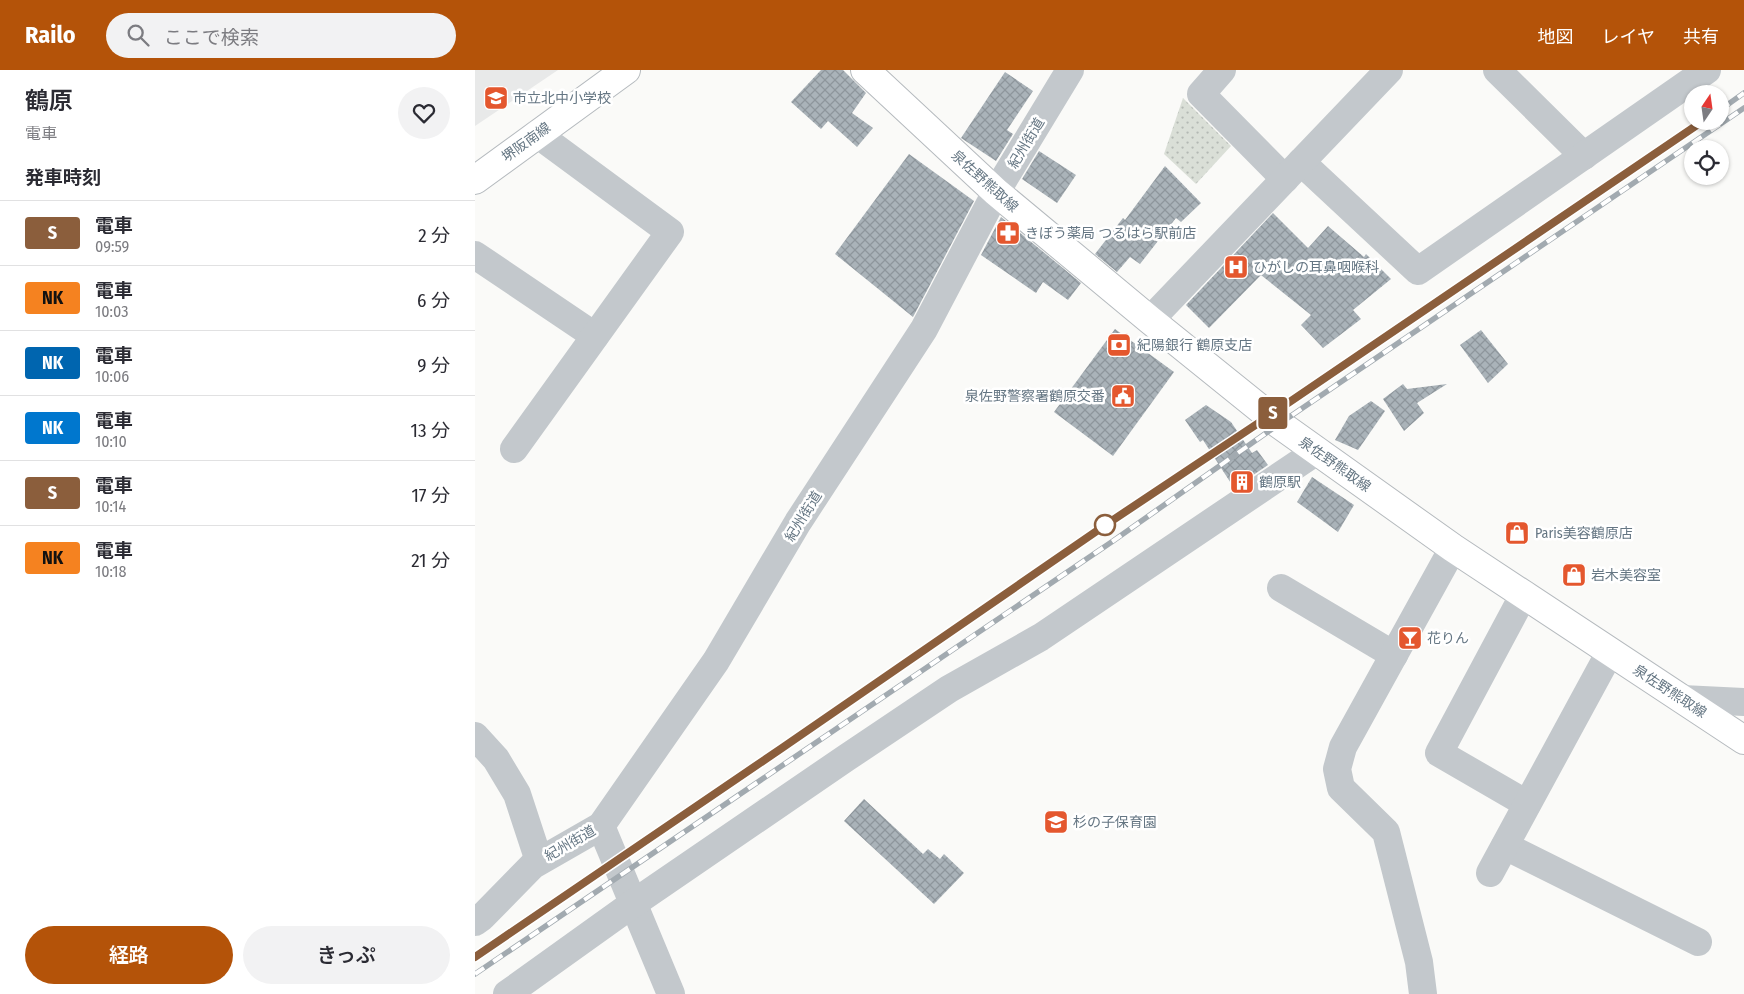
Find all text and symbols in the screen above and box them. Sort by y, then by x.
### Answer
search box [106,13,456,58]
text: Railo [25,21,76,49]
icon: search [124,21,152,49]
text: ここで検索 [164,26,259,49]
text: 地図 [1538,26,1574,48]
text: レイヤ [1602,26,1655,48]
text: 共有 [1683,26,1719,48]
school or university icon: 市立北中小学校 [483,85,509,111]
north arrow [1684,85,1729,130]
map controls [1684,85,1729,185]
text: 鶴原 [25,87,73,115]
button: heart [398,87,450,139]
place label: 市立北中小学校 [513,90,611,107]
street label: 紀州街道 [1005,115,1048,172]
street label: 堺阪南線 [499,119,554,166]
text: 電車 [25,124,57,143]
button: locate [1684,140,1729,185]
street label: 泉佐野熊取線 [948,147,1022,216]
text: 発車時刻 [25,166,101,189]
text: 電車 [95,214,133,237]
pharmacy icon: きぼう薬局 つるはら駅前店 [995,220,1021,246]
text: S [48,222,57,244]
text: 2 分 [418,224,450,247]
place label: きぼう薬局 つるはら駅前店 [1025,225,1196,242]
text: 09:59 [95,237,129,256]
hospital icon: ひがしの耳鼻咽喉科 [1223,254,1249,280]
place label: ひがしの耳鼻咽喉科 [1253,259,1379,276]
text: 電車 [95,279,133,302]
text: NK [42,287,63,309]
text: 6 分 [417,289,450,312]
text: 10:03 [95,302,128,321]
bank icon: 紀陽銀行 鶴原支店 [1106,332,1132,358]
place label: 紀陽銀行 鶴原支店 [1137,337,1252,354]
text: 電車 [95,344,133,367]
text: NK [42,352,63,374]
text: 9 分 [417,354,450,377]
text: 10:06 [95,367,129,386]
public building icon: 泉佐野警察署鶴原交番 [1110,383,1136,409]
place label: 泉佐野警察署鶴原交番 [965,388,1105,405]
line badge: S [1257,397,1289,429]
text: S [1268,402,1278,424]
text: 電車 [95,409,133,432]
text: NK [42,417,63,439]
text: 13 分 [411,419,450,442]
text: 10:10 [95,432,127,451]
street label: 泉佐野熊取線 [1295,433,1374,495]
building icon: 鶴原駅 [1229,469,1255,495]
text: 電車 [95,474,133,497]
place label: 鶴原駅 [1259,474,1301,491]
text: S [48,482,57,504]
text: 17 分 [411,484,450,507]
street label: 紀州街道 [781,488,825,545]
text: 10:14 [95,497,126,516]
unlabelled marker [1094,514,1116,536]
shop icon: Paris美容鶴原店 [1504,520,1530,546]
place label: Paris美容鶴原店 [1535,525,1633,542]
text: 電車 [95,539,133,562]
text: NK [42,547,63,569]
text: 21 分 [411,549,450,572]
text: 10:18 [95,562,127,581]
shop icon: 岩木美容室 [1561,562,1587,588]
place label: 岩木美容室 [1591,567,1661,584]
bar icon: 花りん [1397,625,1423,651]
place label: 花りん [1427,630,1469,647]
street label: 泉佐野熊取線 [1630,661,1710,721]
school or university icon: 杉の子保育園 [1043,809,1069,835]
place label: 杉の子保育園 [1073,814,1157,831]
street label: 紀州街道 [542,822,599,865]
button: 経路 [25,926,233,984]
button: きっぷ [243,926,450,984]

